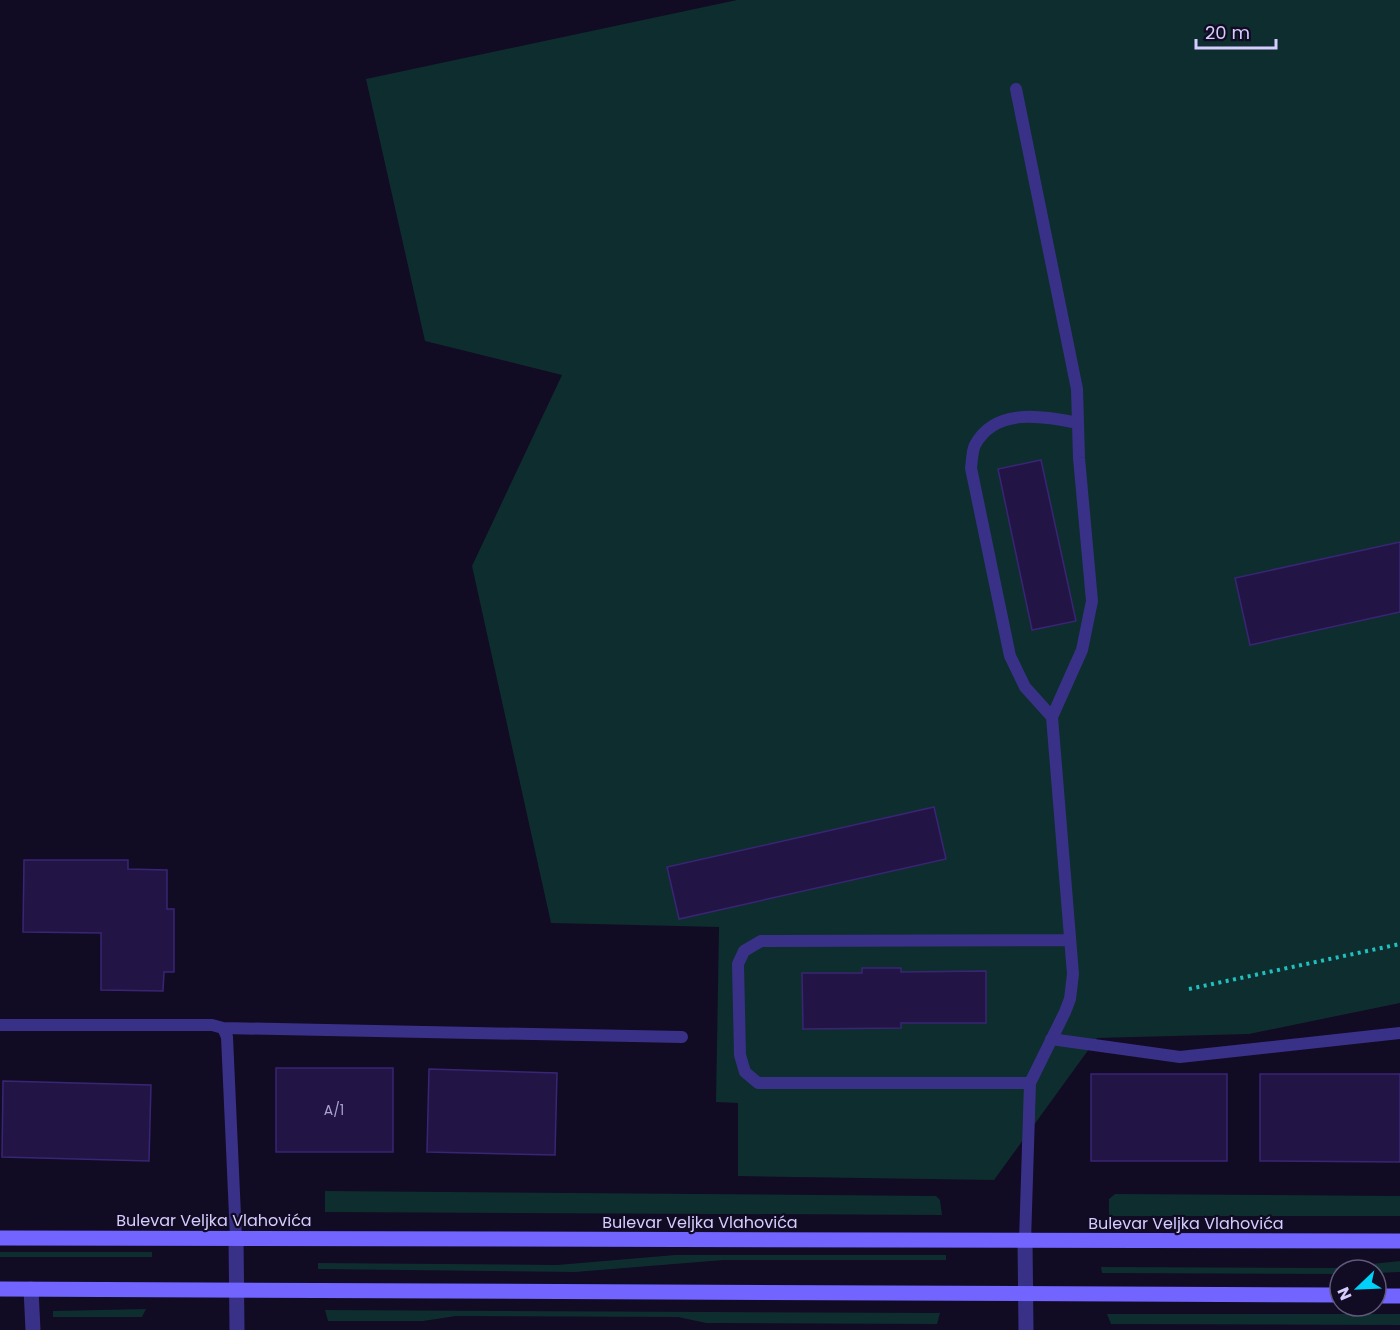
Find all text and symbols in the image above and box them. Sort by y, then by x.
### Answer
scale bar [1196,12,1276,50]
text: 20 m [1205,20,1250,45]
house number: A/1 [324,1100,344,1120]
street label: Bulevar Veljka Vlahovića [116,1209,312,1232]
street label: Bulevar Veljka Vlahovića [602,1211,798,1234]
street label: Bulevar Veljka Vlahovića [1088,1212,1284,1235]
north arrow [1328,1258,1388,1318]
text: N [1332,1284,1358,1304]

